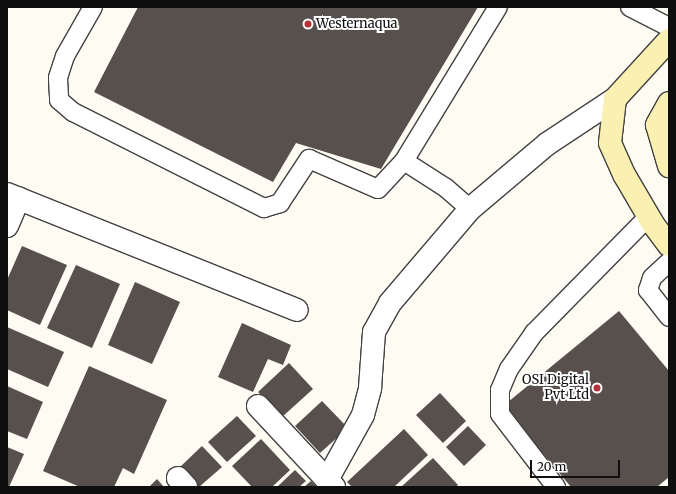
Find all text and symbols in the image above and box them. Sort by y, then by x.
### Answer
place label: Westernaqua [316,16,398,32]
marker: Westernaqua [303,19,313,29]
place label: OSI Digital Pvt Ltd [522,373,589,404]
marker: OSI Digital Pvt Ltd [592,383,602,393]
scale bar [532,452,622,478]
text: 20 m [537,459,566,474]

